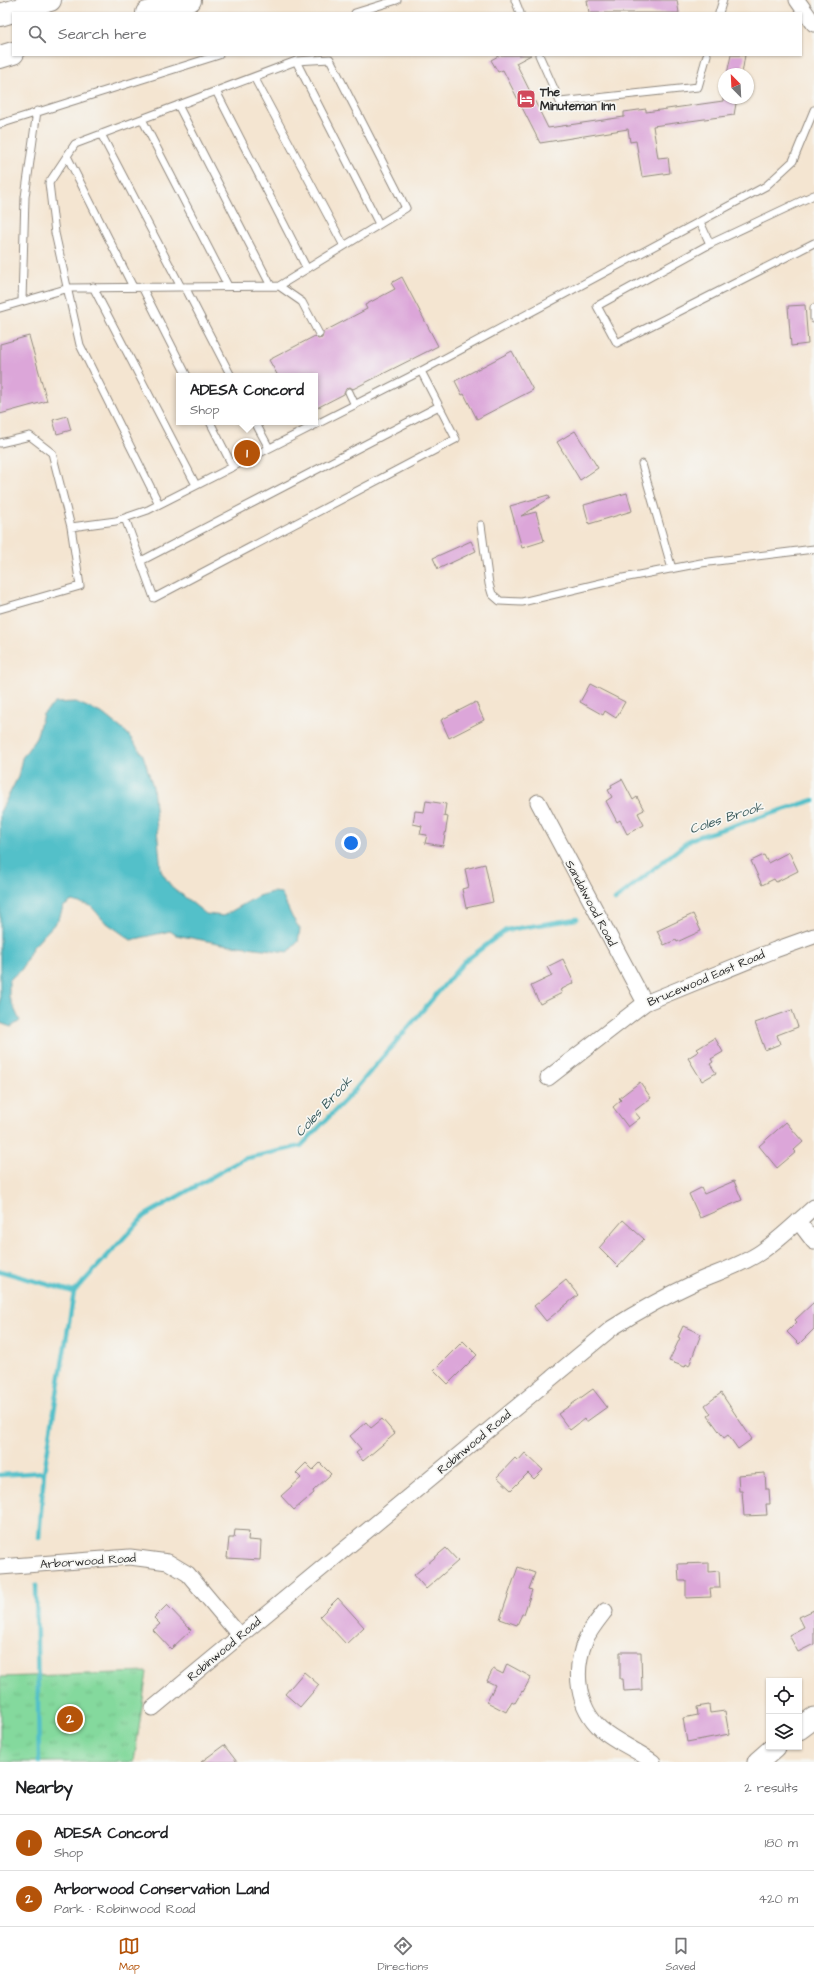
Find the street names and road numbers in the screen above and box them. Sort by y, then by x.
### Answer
street label: Sandalwood Road [561,857,621,949]
street label: Brucewood East Road [645,946,767,1011]
street label: Robinwood Road [434,1406,515,1478]
street label: Arborwood Road [39,1550,137,1573]
street label: Robinwood Road [184,1613,265,1685]

